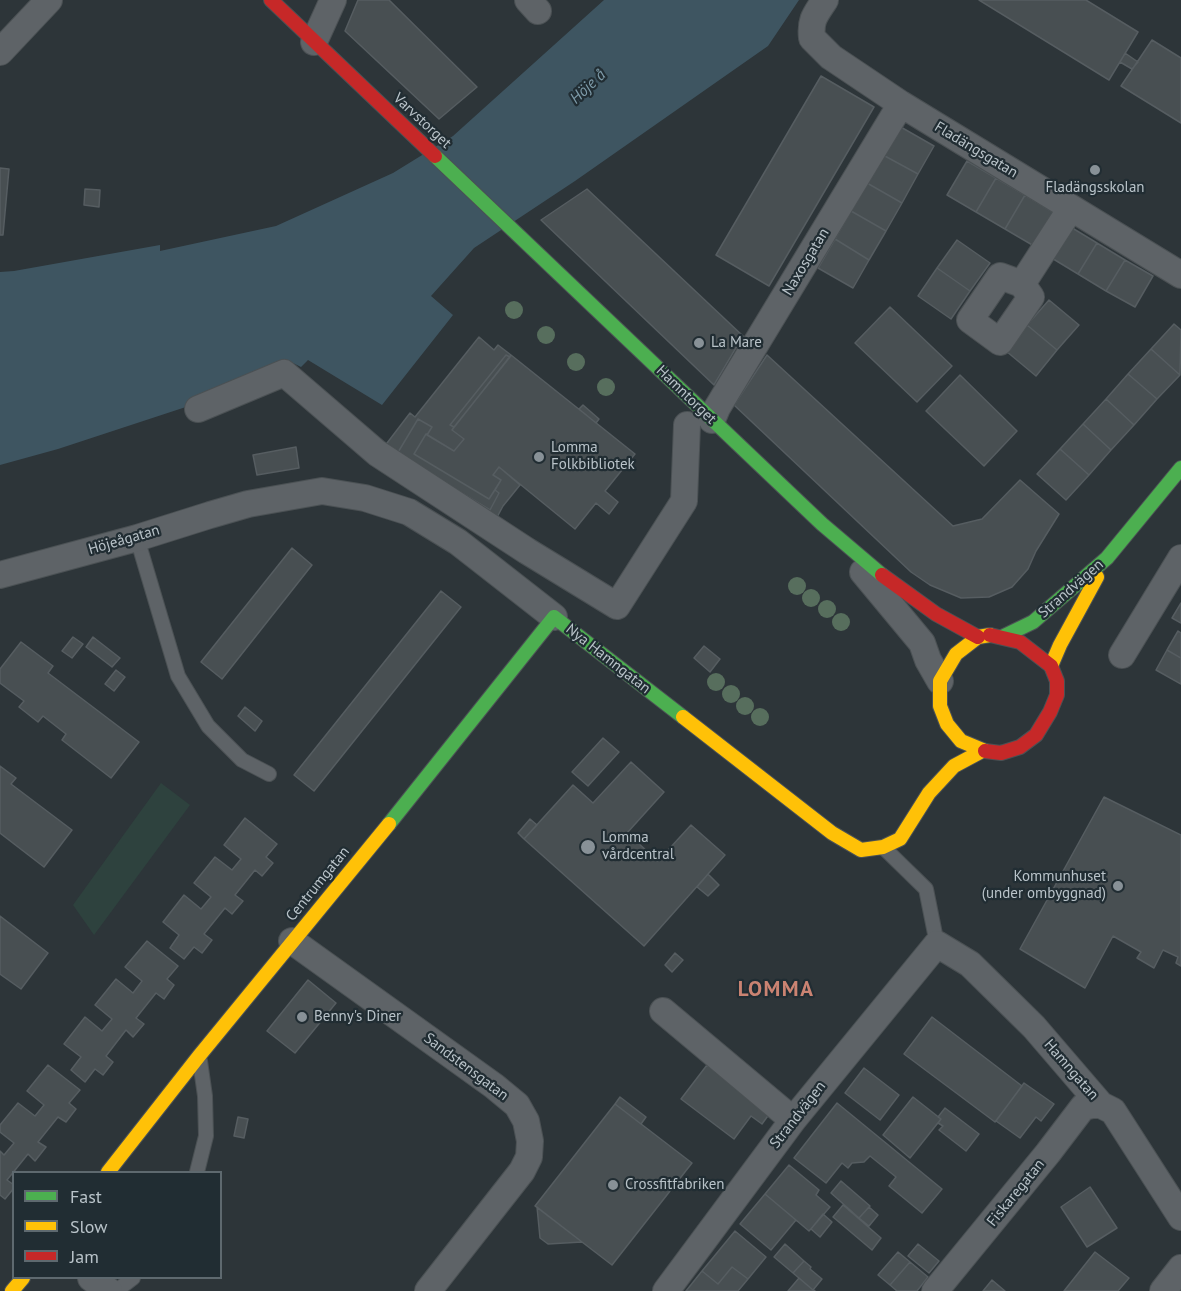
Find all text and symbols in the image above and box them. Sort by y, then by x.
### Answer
water label: Höje å [566,66,610,108]
street label: Varvstorget [389,90,455,152]
street label: Fladängsgatan [931,118,1021,182]
marker: Fladängsskolan [1088,163,1102,177]
place label: Fladängsskolan [1045,179,1145,197]
street label: Naxosgatan [779,225,833,299]
place label: La Mare [711,334,762,352]
marker: La Mare [692,336,706,350]
street label: Hamntorget [652,362,720,428]
place label: Lomma Folkbibliotek [551,439,635,474]
marker: Lomma Folkbibliotek [532,450,546,464]
street label: Höjeågatan [86,521,162,559]
street label: Strandvägen [1035,556,1107,622]
street label: Nya Hamngatan [562,620,654,698]
place label: Lomma vårdcentral [602,829,674,864]
marker: Lomma vårdcentral [579,838,597,856]
street label: Centrumgatan [283,843,353,925]
place label: Kommunhuset (under ombyggnad) [982,868,1106,903]
marker: Kommunhuset (under ombyggnad) [1111,879,1125,893]
district label: LOMMA [738,977,814,1003]
place label: Benny's Diner [314,1008,401,1026]
marker: Benny's Diner [295,1010,309,1024]
street label: Sandstensgatan [420,1029,512,1105]
street label: Hamngatan [1040,1036,1102,1104]
street label: Strandvägen [766,1078,830,1152]
street label: Fiskaregatan [983,1156,1049,1230]
legend [12,1171,222,1279]
place label: Crossfitfabriken [625,1176,725,1194]
marker: Crossfitfabriken [606,1178,620,1192]
text: Fast [70,1185,102,1208]
text: Slow [70,1215,108,1238]
text: Jam [70,1245,99,1268]

